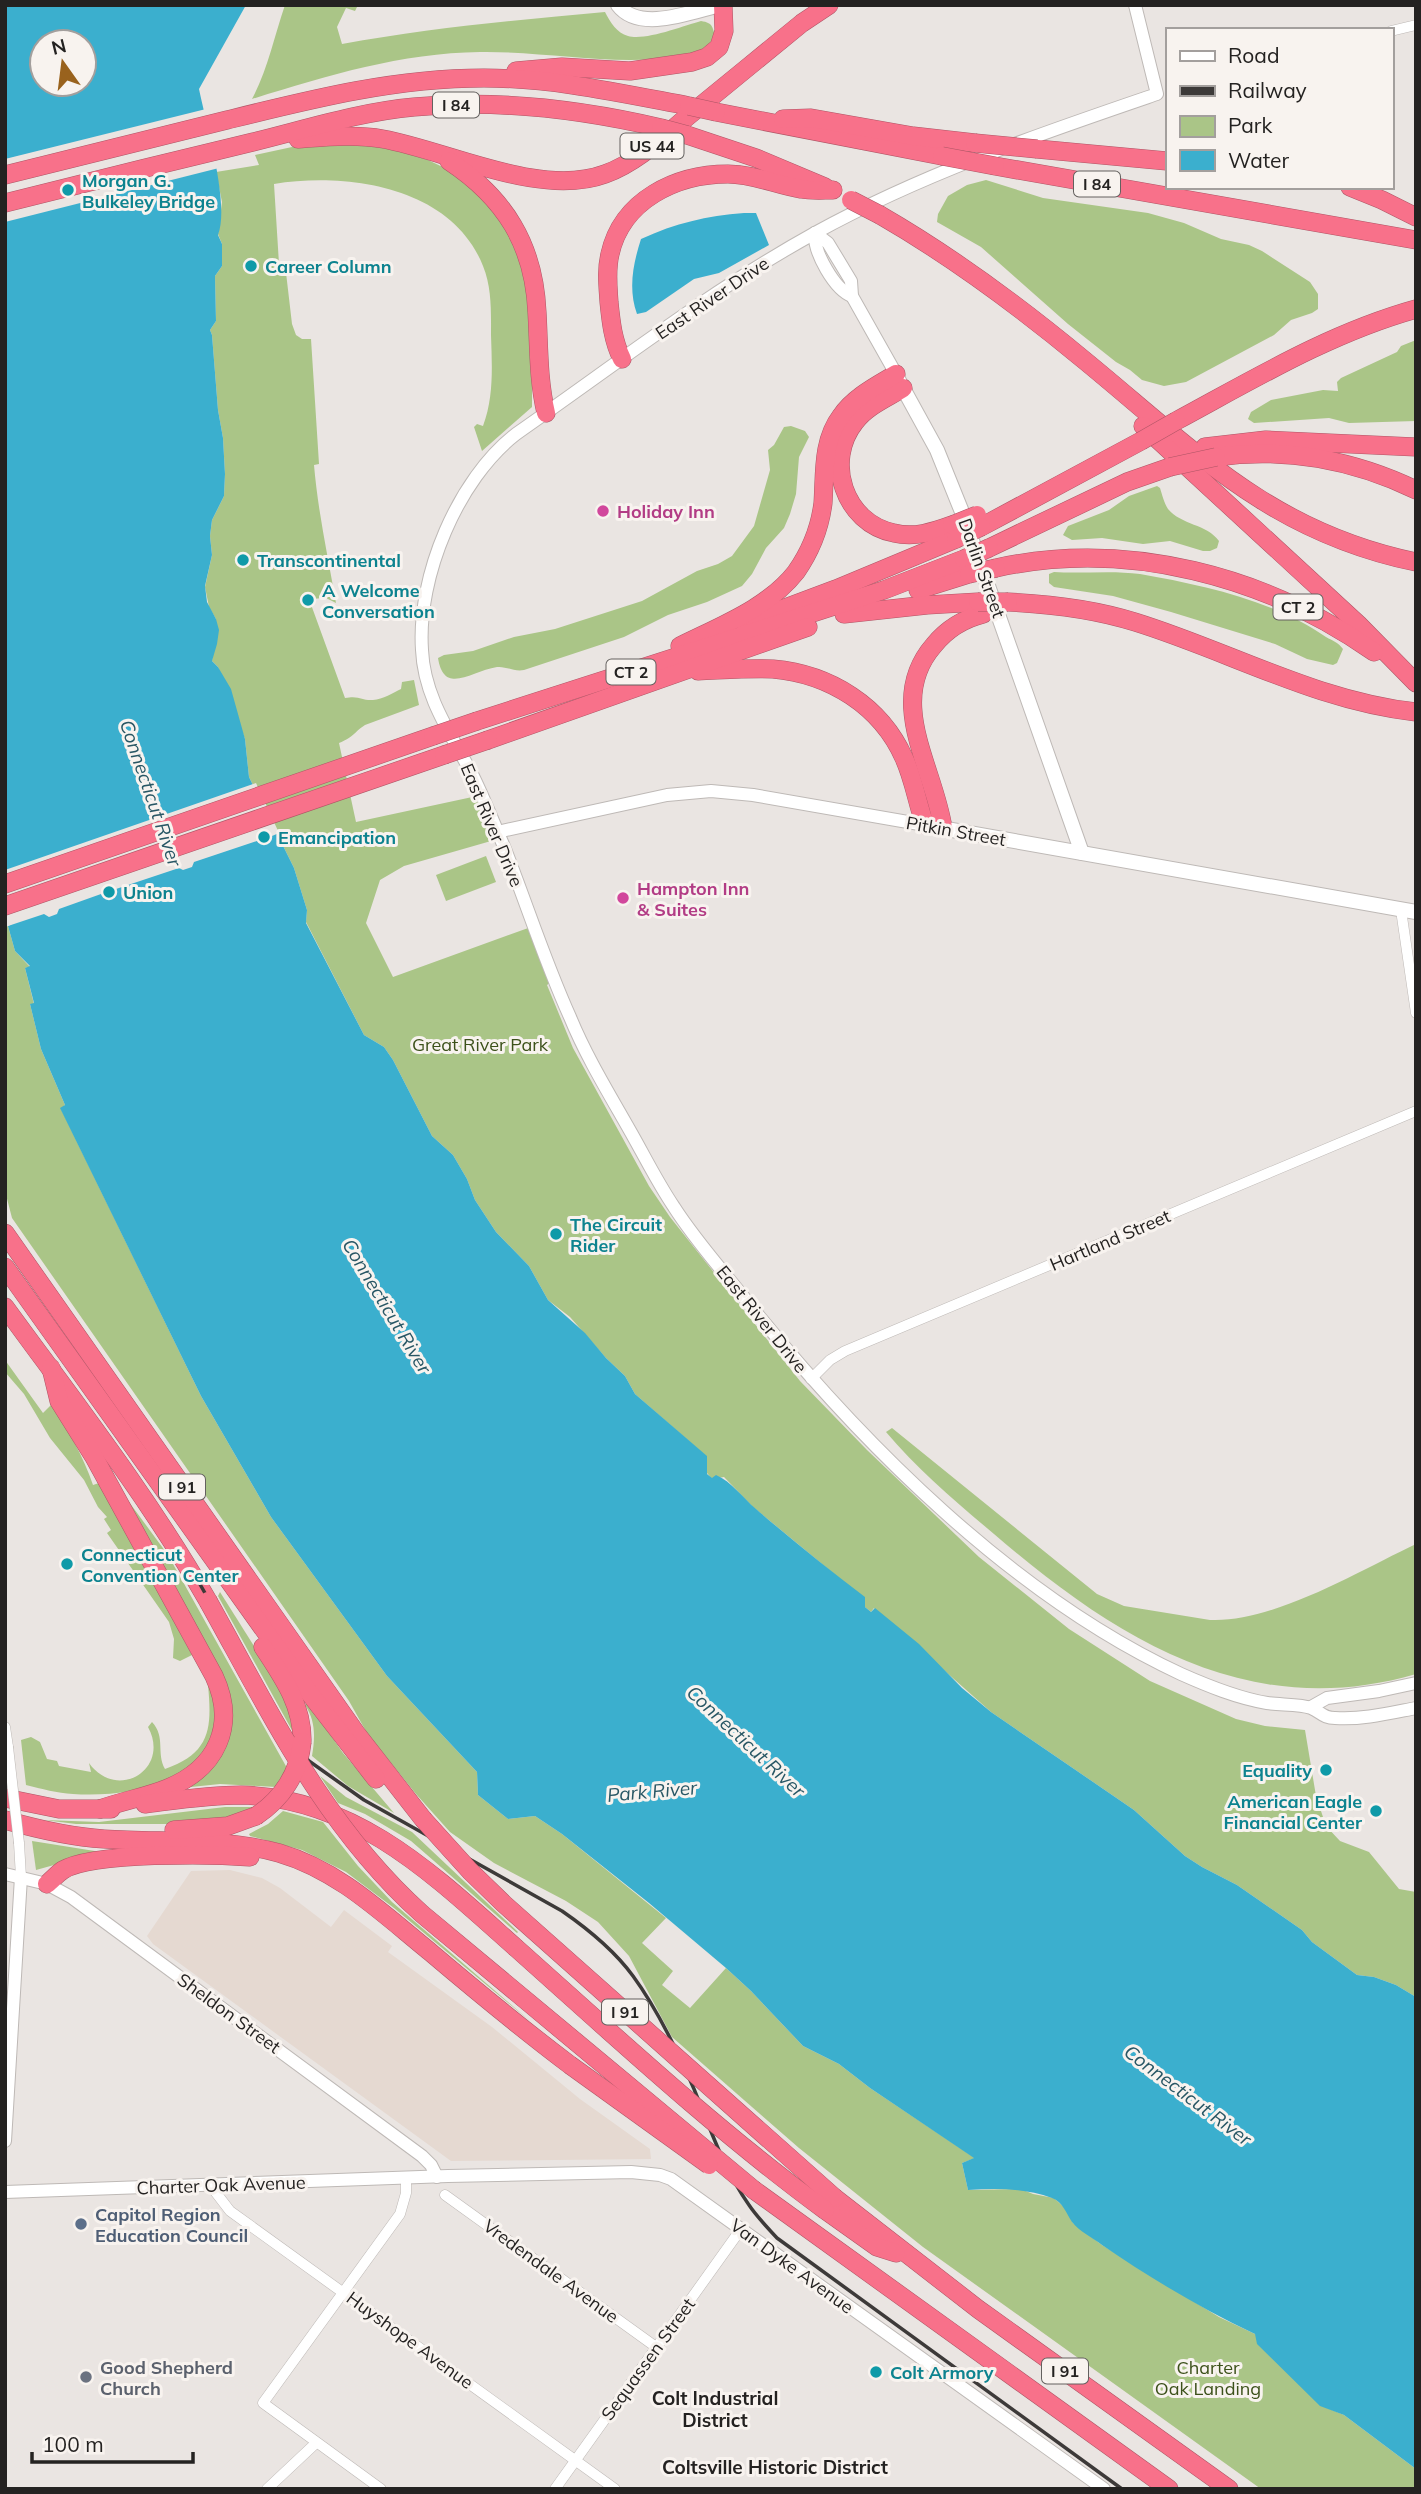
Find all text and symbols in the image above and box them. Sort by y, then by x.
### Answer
north arrow [28,28,98,98]
legend [1166,28,1393,189]
text: N [49,33,69,60]
text: Road [1228,42,1279,68]
text: Railway [1228,77,1307,103]
road number: I 84 [433,92,479,118]
text: Park [1228,112,1272,138]
road number: US 44 [620,134,684,158]
text: Water [1228,147,1289,173]
place label: Morgan G. Bulkeley Bridge [82,169,215,213]
road number: I 84 [1074,172,1120,196]
marker: Morgan G. Bulkeley Bridge [60,182,76,198]
street label: East River Drive [651,252,773,344]
place label: Career Column [265,255,392,278]
marker: Career Column [243,258,259,274]
place label: Holiday Inn [617,500,715,523]
marker: Holiday Inn [595,503,611,519]
street label: Darlin Street [953,515,1011,621]
place label: Transcontinental [257,549,401,572]
marker: Transcontinental [235,552,251,568]
place label: A Welcome Conversation [322,579,435,623]
marker: A Welcome Conversation [300,592,316,608]
road number: CT 2 [1274,594,1322,620]
road number: CT 2 [606,660,656,684]
water label: Connecticut River [115,717,188,870]
street label: East River Drive [456,760,528,890]
street label: Pitkin Street [904,811,1008,851]
place label: Emancipation [278,826,396,849]
marker: Emancipation [256,829,272,845]
place label: Hampton Inn & Suites [637,877,749,921]
place label: Union [123,881,173,904]
marker: Union [101,884,117,900]
marker: Hampton Inn & Suites [615,890,631,906]
park label: Great River Park [412,1033,549,1056]
street label: Hartland Street [1046,1204,1174,1276]
place label: The Circuit Rider [570,1213,662,1257]
marker: The Circuit Rider [548,1226,564,1242]
water label: Connecticut River [337,1234,437,1379]
street label: East River Drive [712,1261,812,1377]
road number: I 91 [159,1474,205,1499]
place label: Connecticut Convention Center [81,1543,239,1587]
marker: Connecticut Convention Center [59,1556,75,1572]
water label: Connecticut River [682,1680,811,1803]
place label: Equality [1242,1759,1312,1782]
marker: Equality [1318,1762,1334,1778]
water label: Park River [606,1775,699,1807]
place label: American Eagle Financial Center [1223,1790,1363,1834]
marker: American Eagle Financial Center [1368,1803,1384,1819]
street label: Sheldon Street [173,1968,285,2058]
road number: I 91 [602,2000,648,2024]
water label: Connecticut River [1120,2039,1257,2151]
street label: Charter Oak Avenue [136,2171,306,2199]
place label: Capitol Region Education Council [95,2203,248,2247]
street label: Vredendale Avenue [479,2214,623,2328]
street label: Van Dyke Avenue [726,2214,858,2318]
marker: Capitol Region Education Council [73,2216,89,2232]
street label: Huyshope Avenue [342,2286,478,2394]
street label: Sequassen Street [596,2293,700,2425]
place label: Good Shepherd Church [100,2356,233,2400]
park label: Charter Oak Landing [1155,2356,1261,2400]
road number: I 91 [1042,2358,1088,2384]
place label: Colt Armory [890,2361,994,2384]
marker: Colt Armory [868,2364,884,2380]
marker: Good Shepherd Church [78,2369,94,2385]
district label: Colt Industrial District [652,2386,778,2432]
scale bar [32,2420,192,2464]
text: 100 m [42,2431,104,2457]
district label: Coltsville Historic District [662,2455,888,2479]

